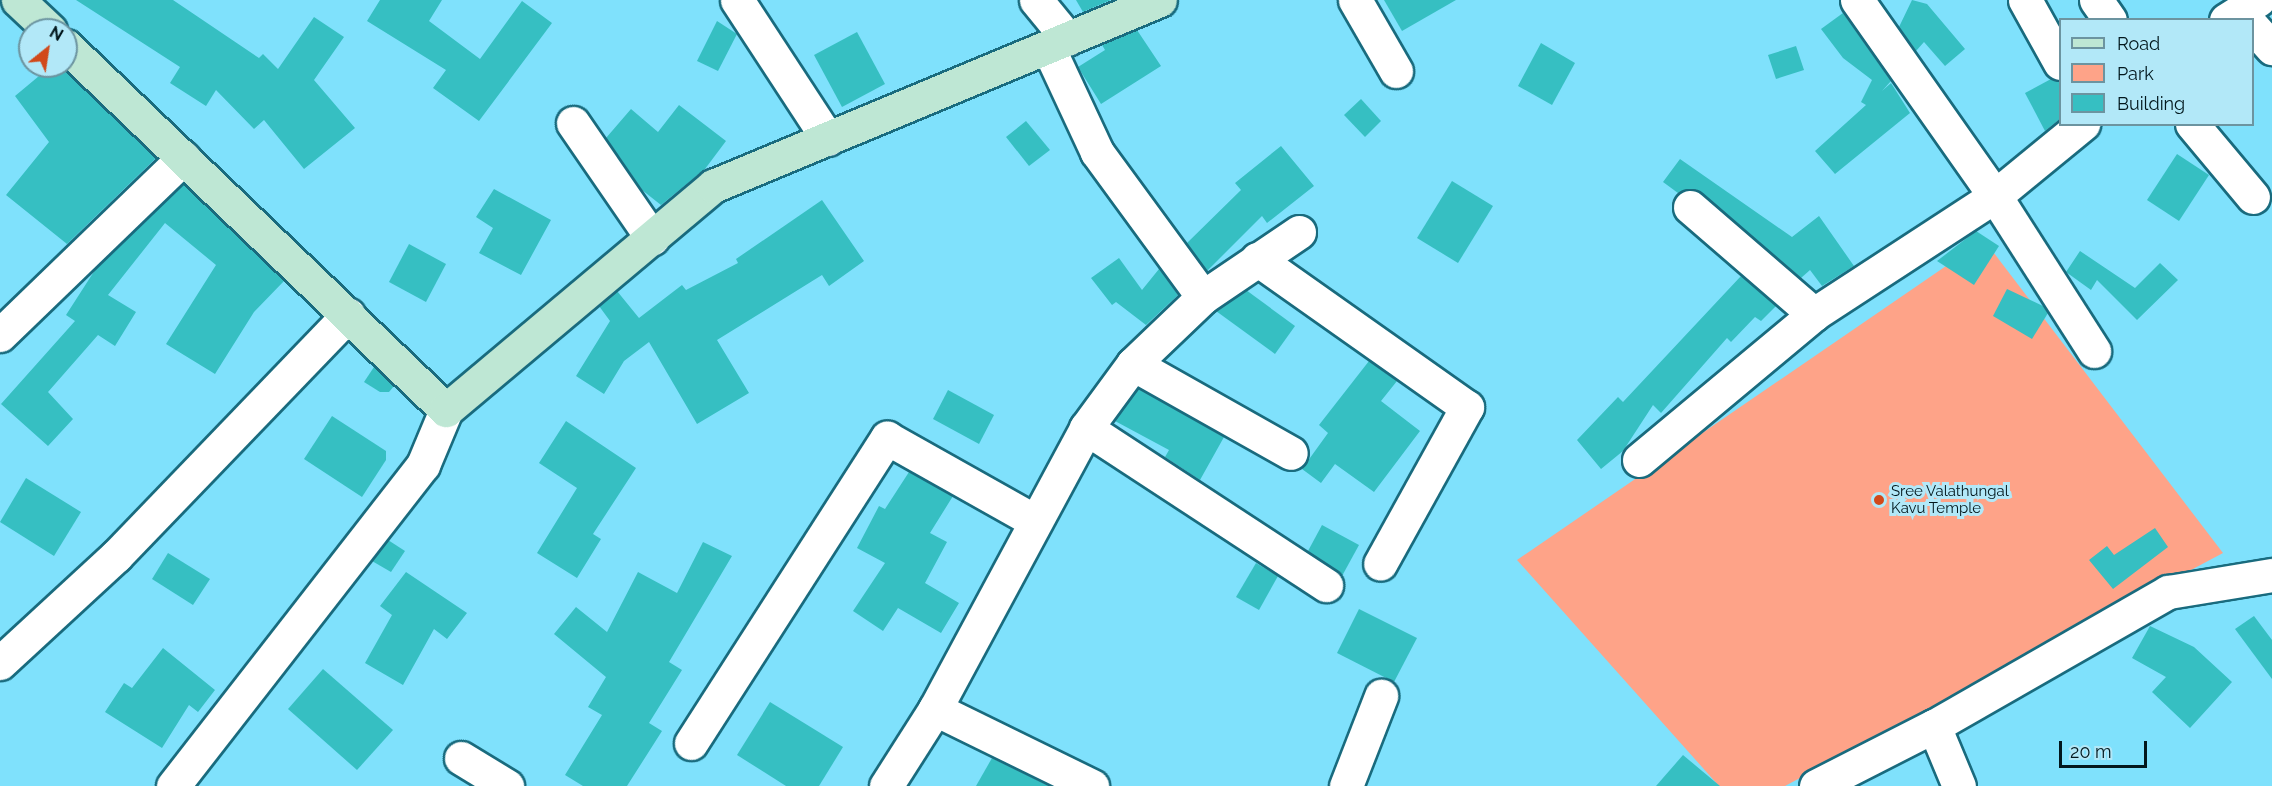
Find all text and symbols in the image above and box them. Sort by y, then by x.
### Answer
north arrow [18,18,78,78]
legend [2059,18,2254,126]
text: N [46,22,66,45]
text: Road [2117,33,2160,54]
text: Park [2117,63,2154,84]
text: Building [2117,93,2185,114]
place label: Sree Valathungal Kavu Temple [1891,482,2009,517]
marker: Sree Valathungal Kavu Temple [1872,493,1886,507]
scale bar [2062,729,2150,767]
text: 20 m [2070,741,2112,762]

